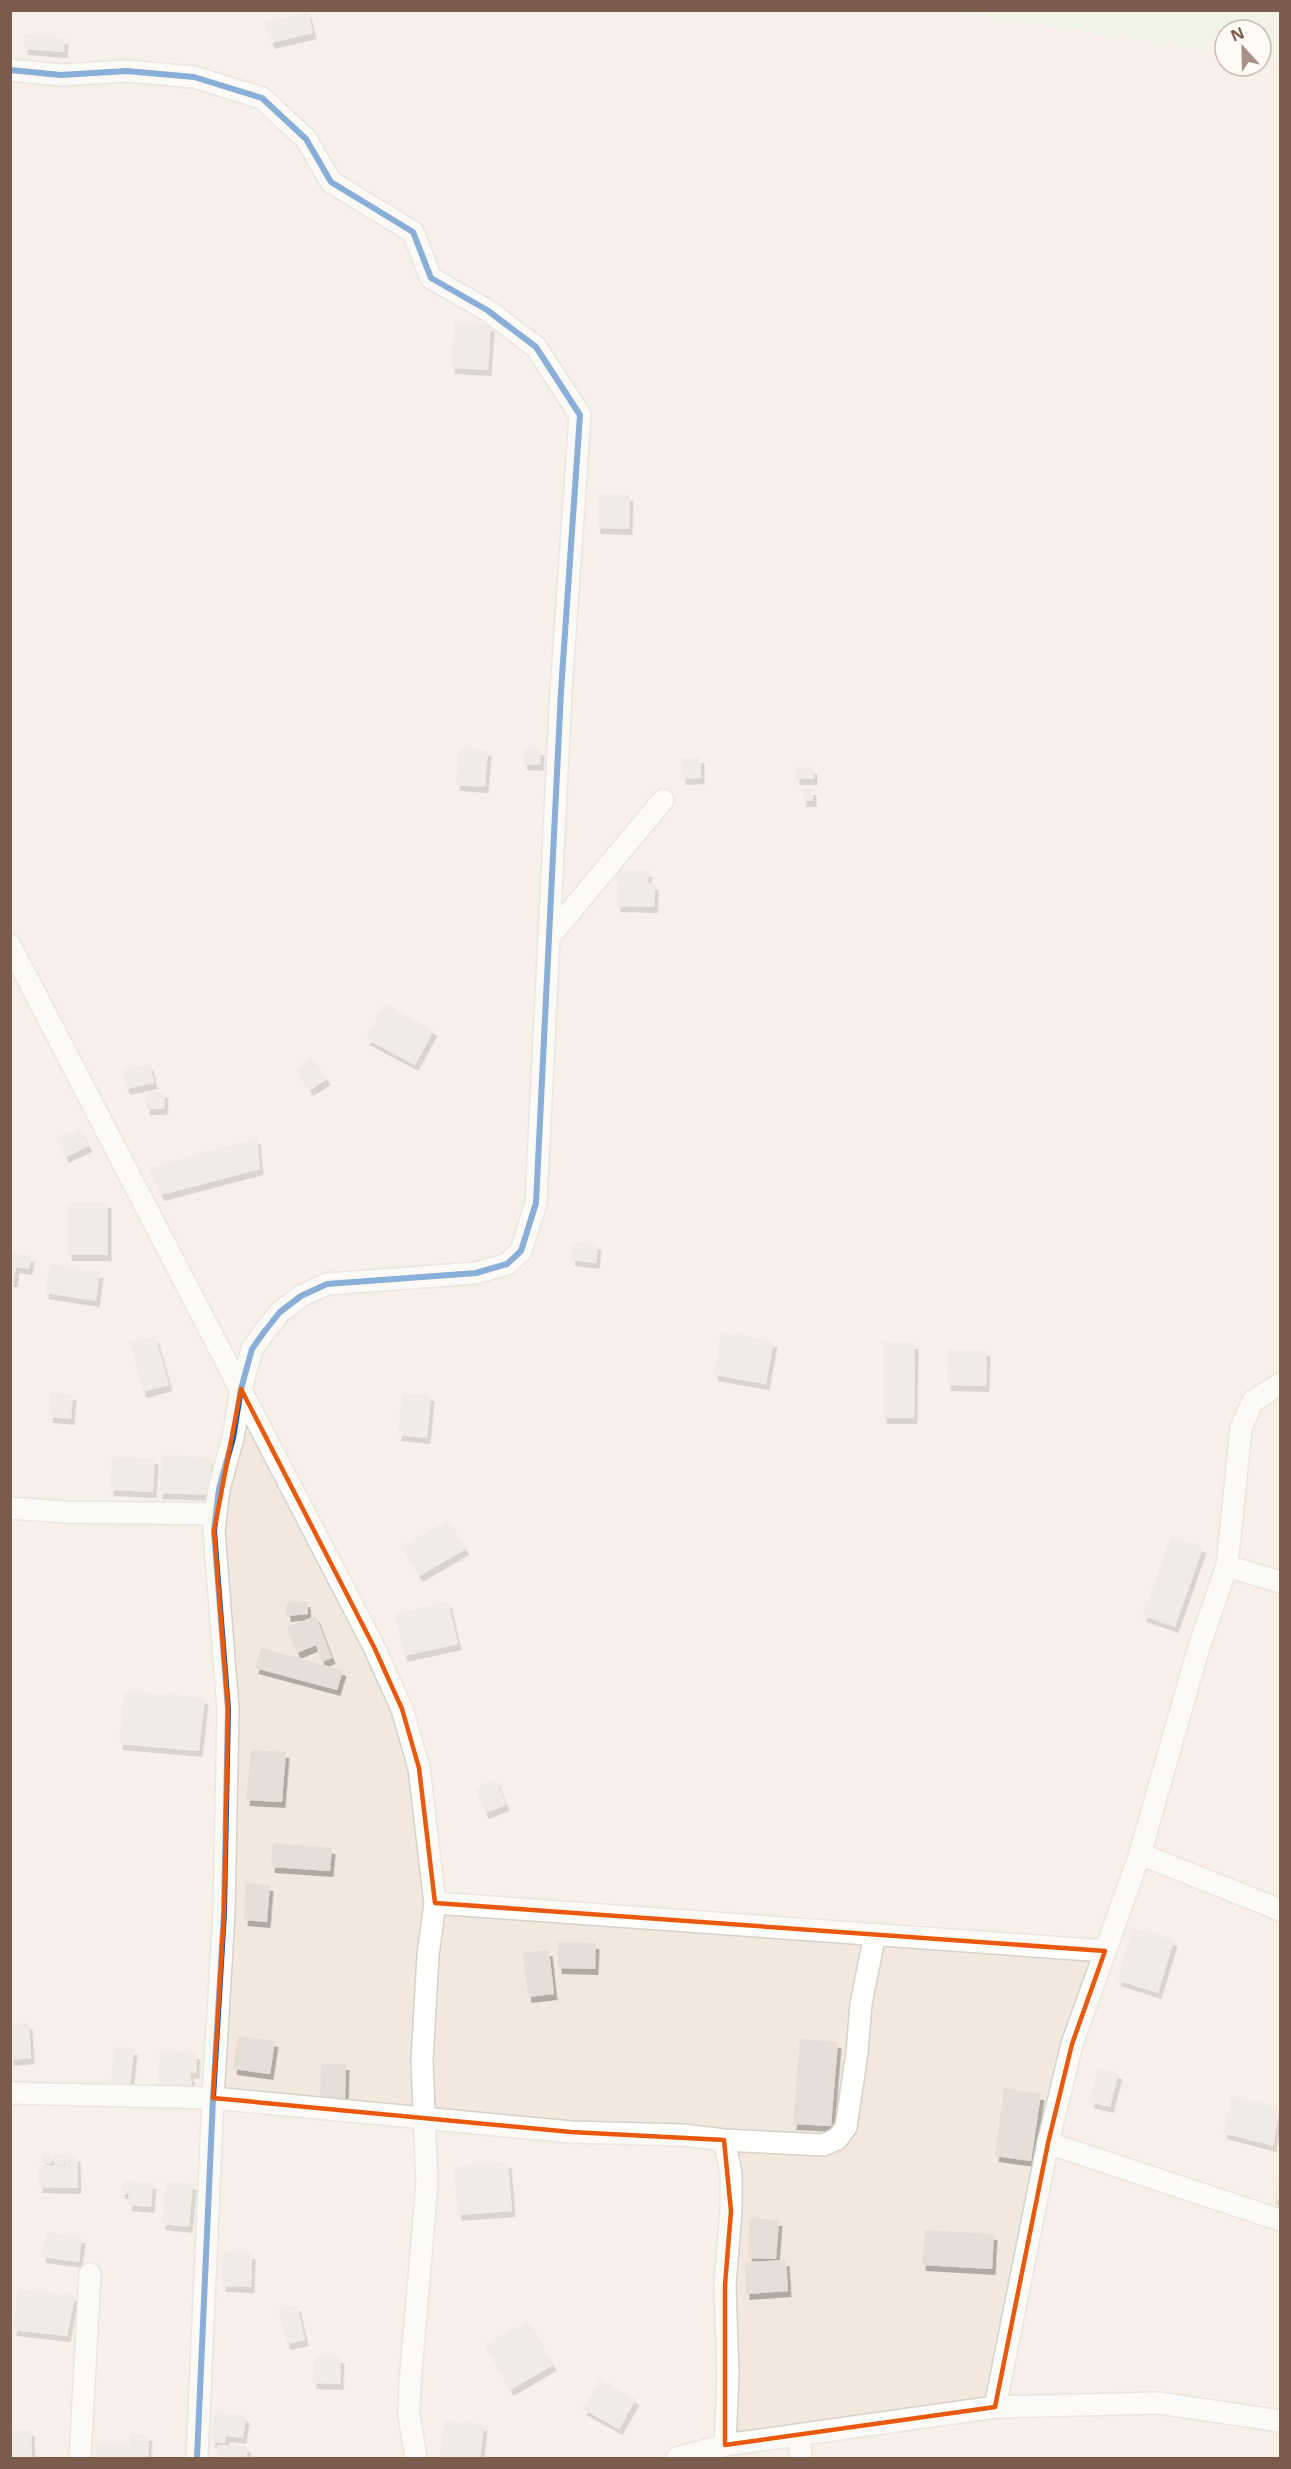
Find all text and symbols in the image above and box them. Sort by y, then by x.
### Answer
north arrow [1213,18,1273,78]
text: N [1227,21,1248,47]

